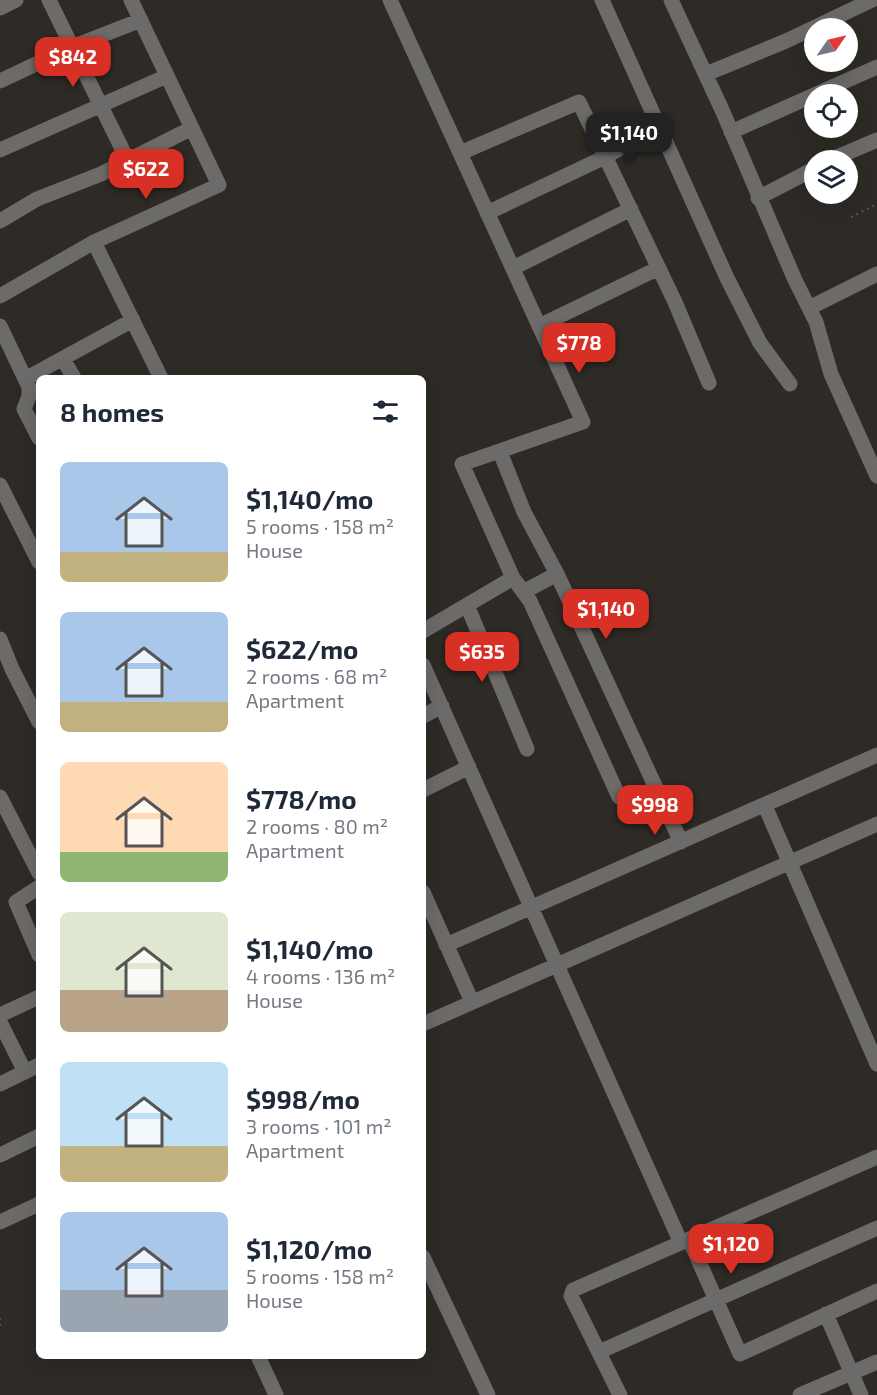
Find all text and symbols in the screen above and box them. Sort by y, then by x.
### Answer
north arrow [804,18,858,72]
map controls [804,18,858,204]
pin: $842 [37,37,109,88]
text: $842 [49,44,97,68]
button: locate [804,84,858,138]
pin: $1,140 [580,113,678,164]
text: $1,140 [600,120,658,144]
pin: $622 [110,149,182,200]
button: layers [804,150,858,204]
text: $622 [123,156,169,180]
pin: $778 [543,323,615,374]
text: $778 [556,330,602,354]
icon: filters [369,395,402,428]
text: 8 homes [60,396,164,427]
text: $1,140/mo [246,483,373,514]
icon: home [108,486,180,558]
text: 5 rooms · 158 m² [246,514,394,538]
text: House [246,538,303,562]
pin: $1,140 [557,589,655,640]
text: $1,140 [577,596,635,620]
pin: $635 [446,632,518,683]
text: $622/mo [246,633,358,664]
icon: home [108,636,180,708]
text: $635 [459,639,505,663]
text: 2 rooms · 68 m² [246,664,387,688]
text: Apartment [246,688,344,712]
text: $778/mo [246,783,357,814]
pin: $998 [619,785,691,836]
icon: home [108,786,180,858]
text: $998 [631,792,679,816]
text: 2 rooms · 80 m² [246,814,388,838]
text: Apartment [246,838,344,862]
text: $1,140/mo [246,933,373,964]
icon: home [108,936,180,1008]
text: 4 rooms · 136 m² [246,964,395,988]
text: House [246,988,303,1012]
text: $998/mo [246,1083,360,1114]
icon: home [108,1086,180,1158]
text: 3 rooms · 101 m² [246,1114,392,1138]
text: Apartment [246,1138,344,1162]
pin: $1,120 [682,1224,780,1275]
text: $1,120 [702,1231,760,1255]
text: $1,120/mo [246,1233,372,1264]
icon: home [108,1236,180,1308]
text: 5 rooms · 158 m² [246,1264,394,1288]
text: House [246,1288,303,1312]

